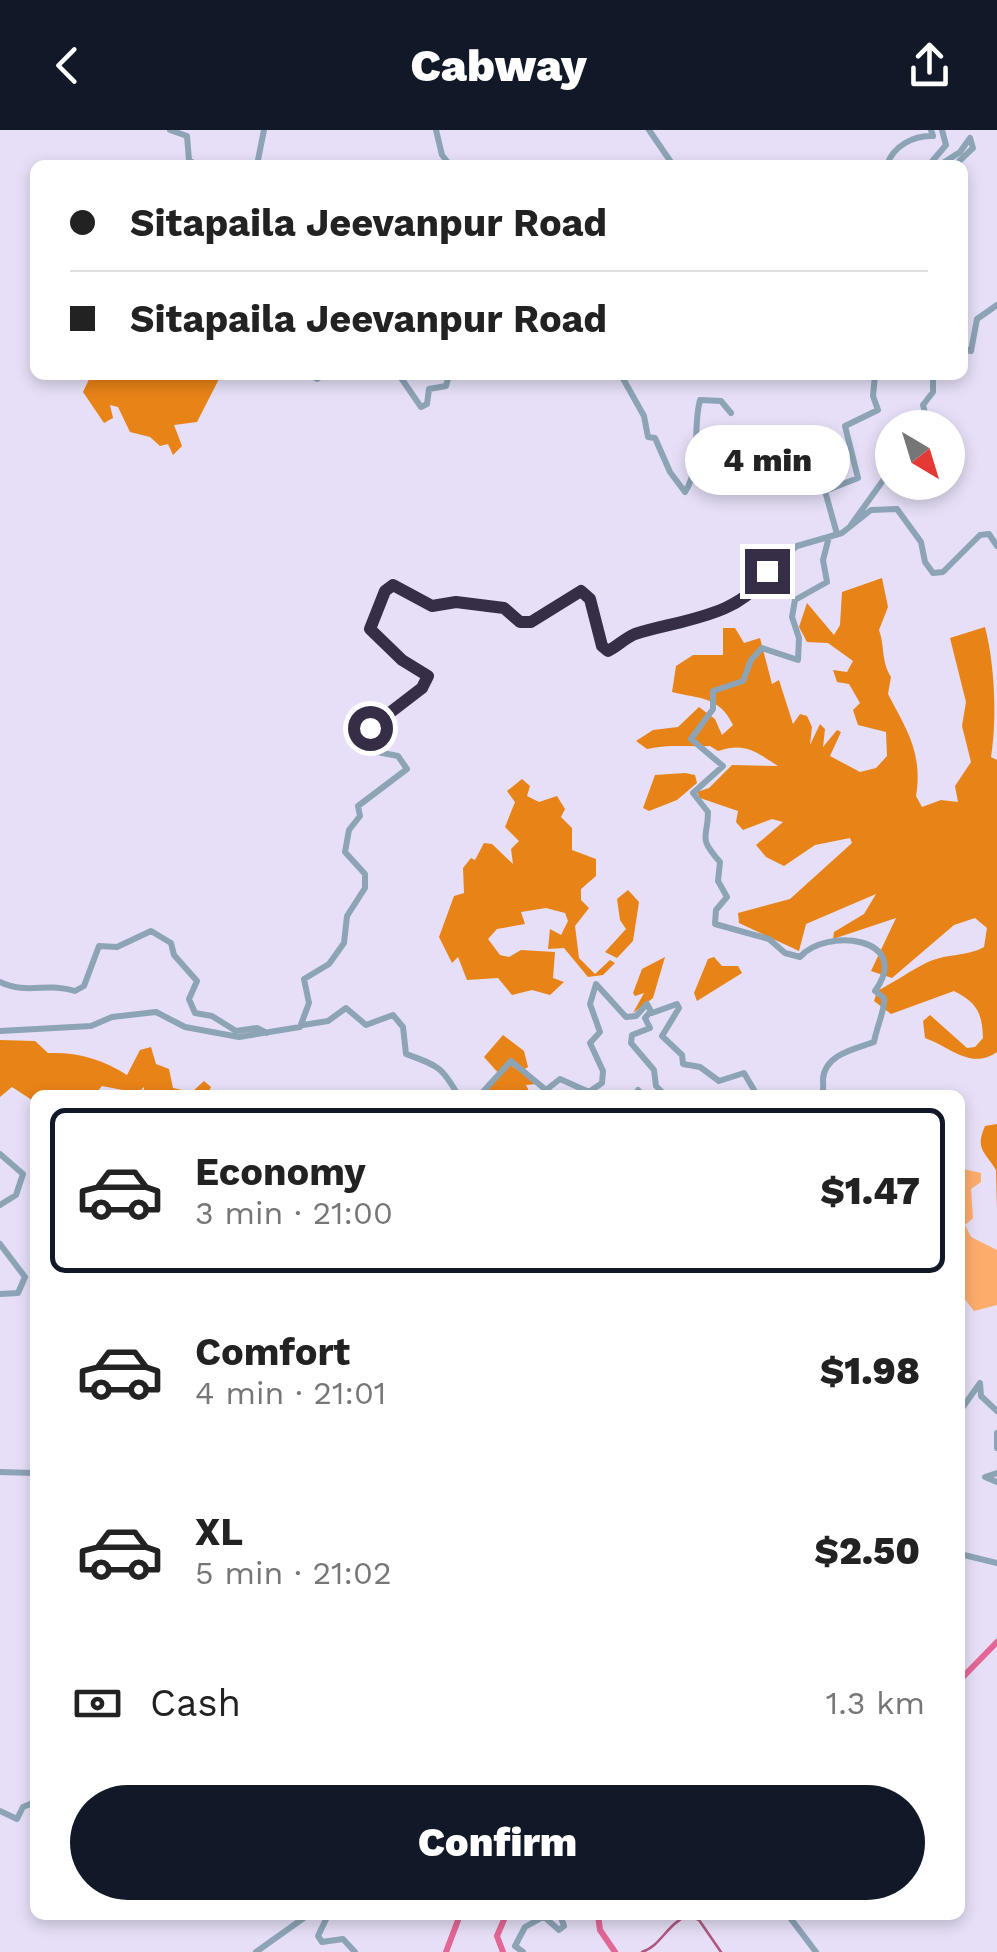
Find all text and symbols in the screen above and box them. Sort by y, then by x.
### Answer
icon: back [40,38,95,93]
icon: share [902,38,957,93]
text: Cabway [410,39,587,92]
text: Sitapaila Jeevanpur Road [130,201,607,245]
text: Sitapaila Jeevanpur Road [130,297,607,341]
north arrow [875,410,965,500]
map controls [875,410,965,500]
callout: 4 min [684,426,850,496]
text: 4 min [723,441,812,479]
route end [745,549,790,594]
route start [348,706,393,751]
icon: car [75,1146,165,1236]
text: Economy [195,1150,366,1194]
text: $1.47 [820,1169,920,1213]
text: 3 min · 21:00 [195,1194,393,1232]
icon: car [75,1326,165,1416]
text: Comfort [195,1330,350,1374]
text: $1.98 [820,1349,920,1393]
text: 4 min · 21:01 [195,1374,386,1412]
icon: car [75,1506,165,1596]
text: XL [195,1510,243,1554]
text: $2.50 [814,1529,920,1573]
text: 5 min · 21:02 [195,1554,392,1592]
icon: cash [70,1676,125,1731]
text: Cash [150,1681,241,1725]
text: 1.3 km [826,1684,925,1722]
button: Confirm [70,1785,925,1900]

